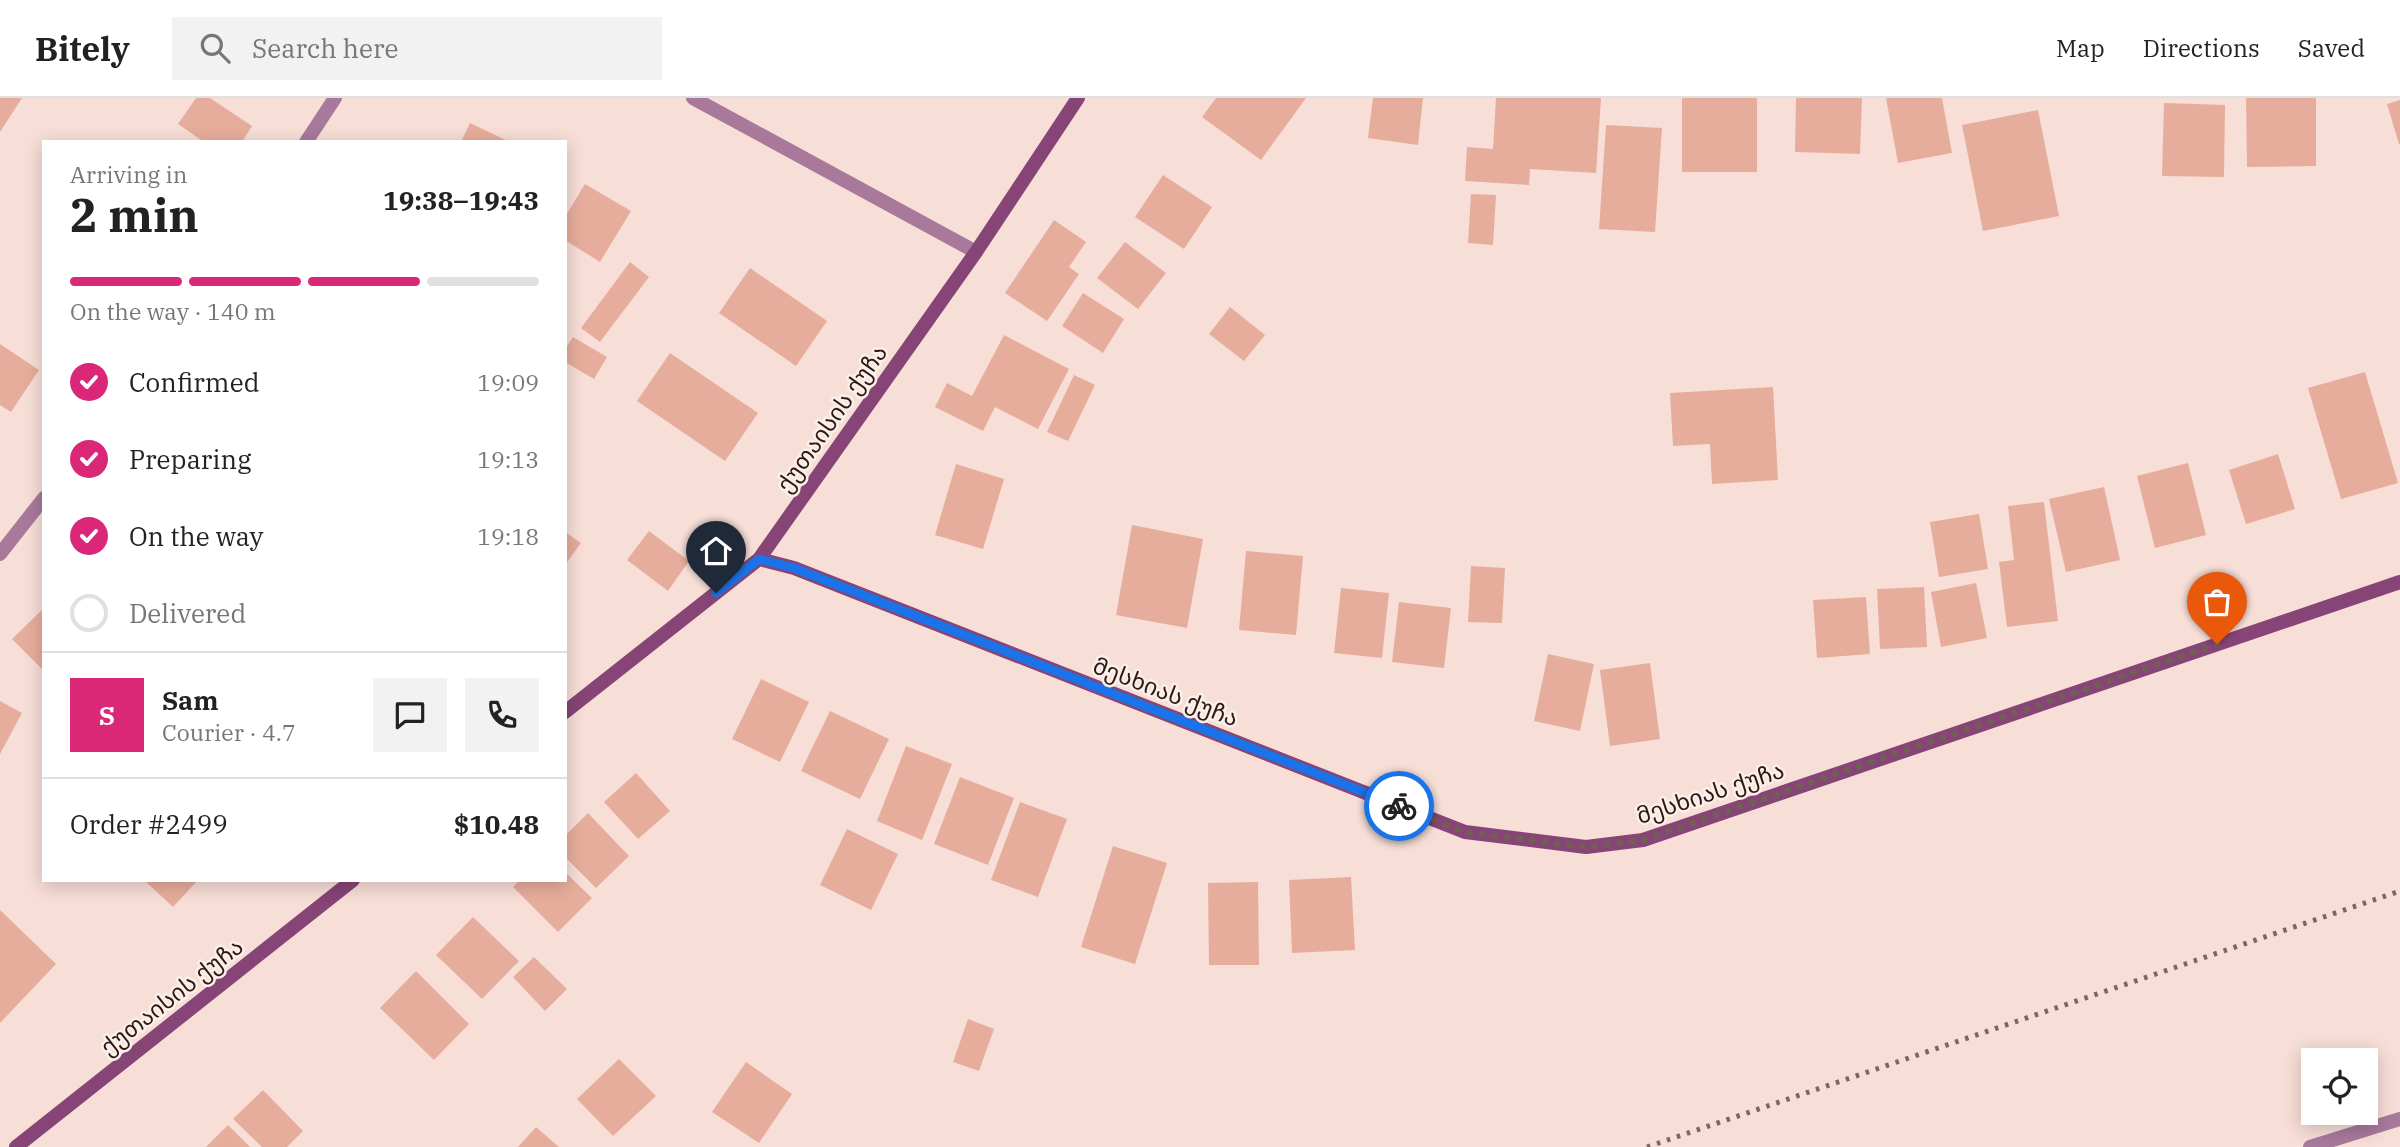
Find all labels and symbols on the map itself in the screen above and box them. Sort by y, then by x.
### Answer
street label: ქუთაისის ქუჩა [769,338,893,498]
pin [686,521,746,593]
pin [2187,572,2247,644]
street label: მესხიას ქუჩა [1089,650,1243,732]
street label: მესხიას ქუჩა [1632,754,1788,830]
courier [1364,771,1434,841]
street label: ქუთაისის ქუჩა [93,931,249,1061]

